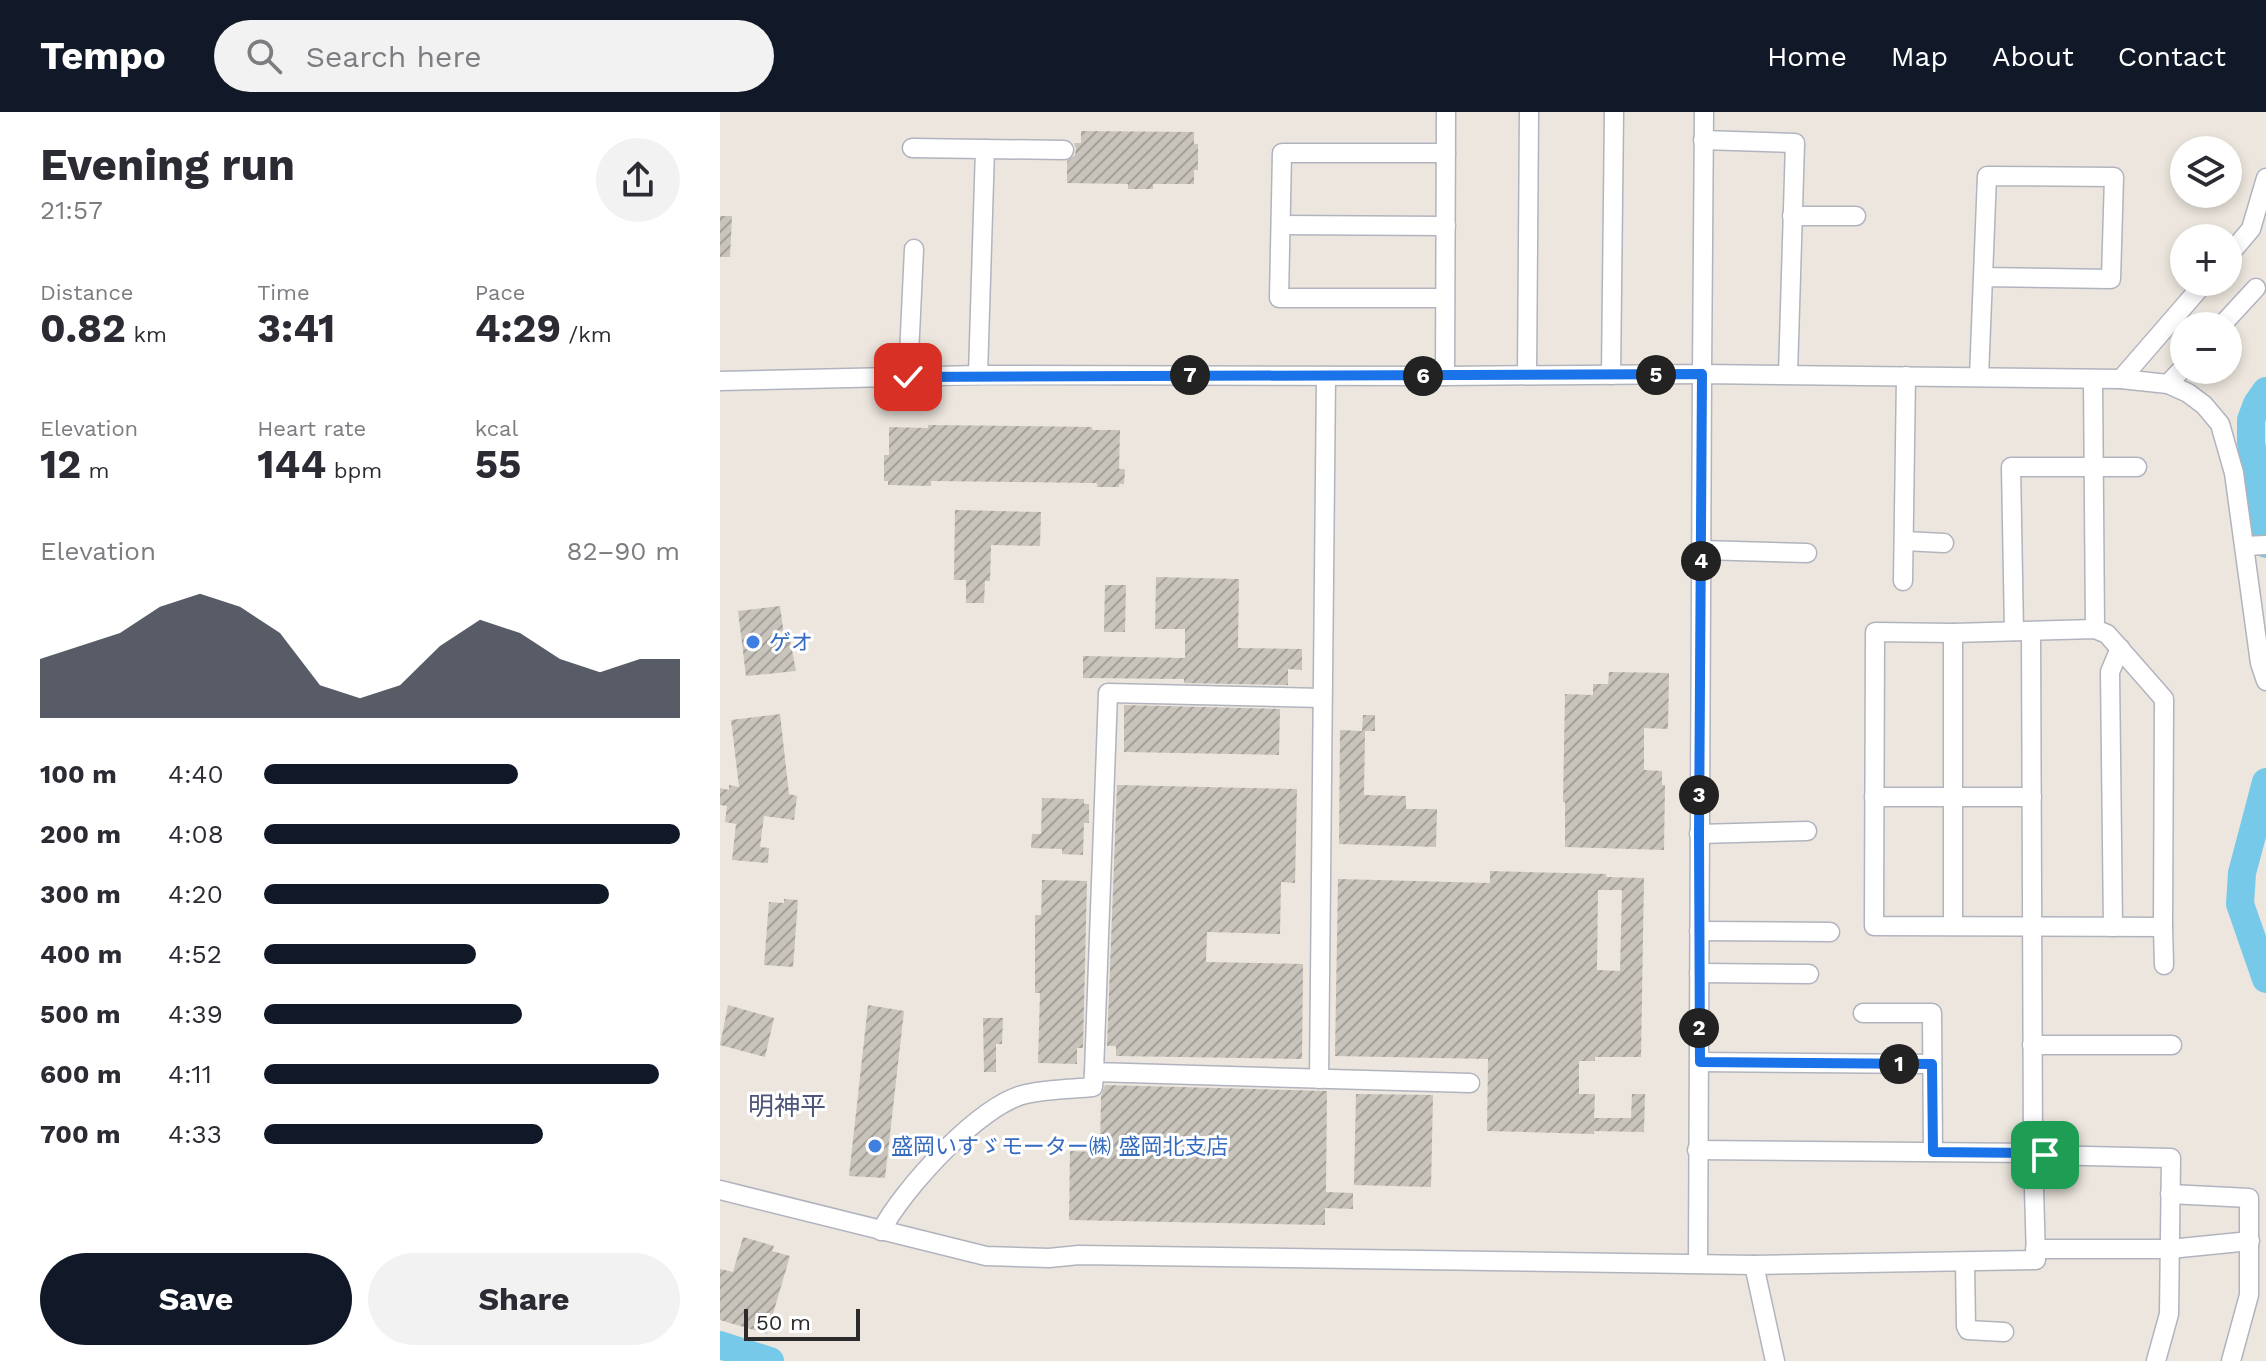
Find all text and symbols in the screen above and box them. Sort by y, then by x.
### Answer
search box [214,20,774,92]
text: Tempo [40,34,166,78]
icon: search [242,34,286,78]
text: Search here [306,39,482,74]
text: Home [1767,40,1847,73]
text: Map [1891,40,1948,73]
text: About [1992,40,2074,73]
text: Contact [2118,40,2226,73]
map controls [2170,136,2242,384]
button: layers [2170,136,2242,208]
button: share [596,138,680,222]
text: Evening run [40,139,295,191]
text: 21:57 [40,195,103,225]
button: + [2170,224,2242,296]
text: Distance [40,280,134,305]
text: Time [257,280,310,305]
text: Pace [475,280,526,305]
text: 0.82 [40,305,126,352]
text: 3:41 [257,305,335,352]
text: 4:29 [475,305,561,352]
button: − [2170,312,2242,384]
text: km [126,322,167,347]
text: /km [561,322,612,347]
pin [874,343,942,411]
icon: check [886,355,930,399]
pin: 7 [1170,355,1210,395]
pin: 5 [1636,355,1676,395]
pin: 6 [1403,356,1443,396]
text: 7 [1183,362,1197,387]
text: 5 [1650,362,1662,387]
text: 6 [1416,363,1430,388]
text: Elevation [40,416,138,441]
text: Heart rate [257,416,366,441]
text: kcal [475,416,518,441]
text: 12 [40,441,81,488]
text: 144 [257,441,326,488]
text: 55 [475,441,521,488]
text: m [81,458,110,483]
text: bpm [326,458,382,483]
text: Elevation [40,536,156,566]
text: 82–90 m [567,536,680,566]
pin: 4 [1681,541,1721,581]
text: 4 [1694,548,1708,573]
place label: ゲオ [769,630,813,655]
marker: ゲオ [744,633,762,651]
text: 100 m [40,759,117,789]
text: 4:40 [168,759,224,789]
pin: 3 [1679,775,1719,815]
text: 3 [1692,782,1706,807]
text: 200 m [40,819,121,849]
text: 4:08 [168,819,224,849]
text: 300 m [40,879,121,909]
text: 4:20 [168,879,223,909]
text: 400 m [40,939,122,969]
text: 4:52 [168,939,222,969]
text: 500 m [40,999,121,1029]
text: 4:39 [168,999,223,1029]
pin: 2 [1679,1008,1719,1048]
text: 2 [1692,1015,1706,1040]
pin: 1 [1879,1044,1919,1084]
text: 1 [1894,1051,1904,1076]
text: 600 m [40,1059,121,1089]
text: 4:11 [168,1059,212,1089]
district label: 明神平 [748,1091,826,1121]
text: 700 m [40,1119,121,1149]
text: 4:33 [168,1119,222,1149]
pin [2011,1121,2079,1189]
icon: arrive [2023,1133,2067,1177]
place label: 盛岡いすゞモーター㈱ 盛岡北支店 [891,1134,1229,1159]
marker: 盛岡いすゞモーター㈱ 盛岡北支店 [866,1137,884,1155]
button: Save [40,1253,352,1345]
button: Share [368,1253,680,1345]
scale bar [744,1305,860,1341]
text: 50 m [756,1310,811,1335]

